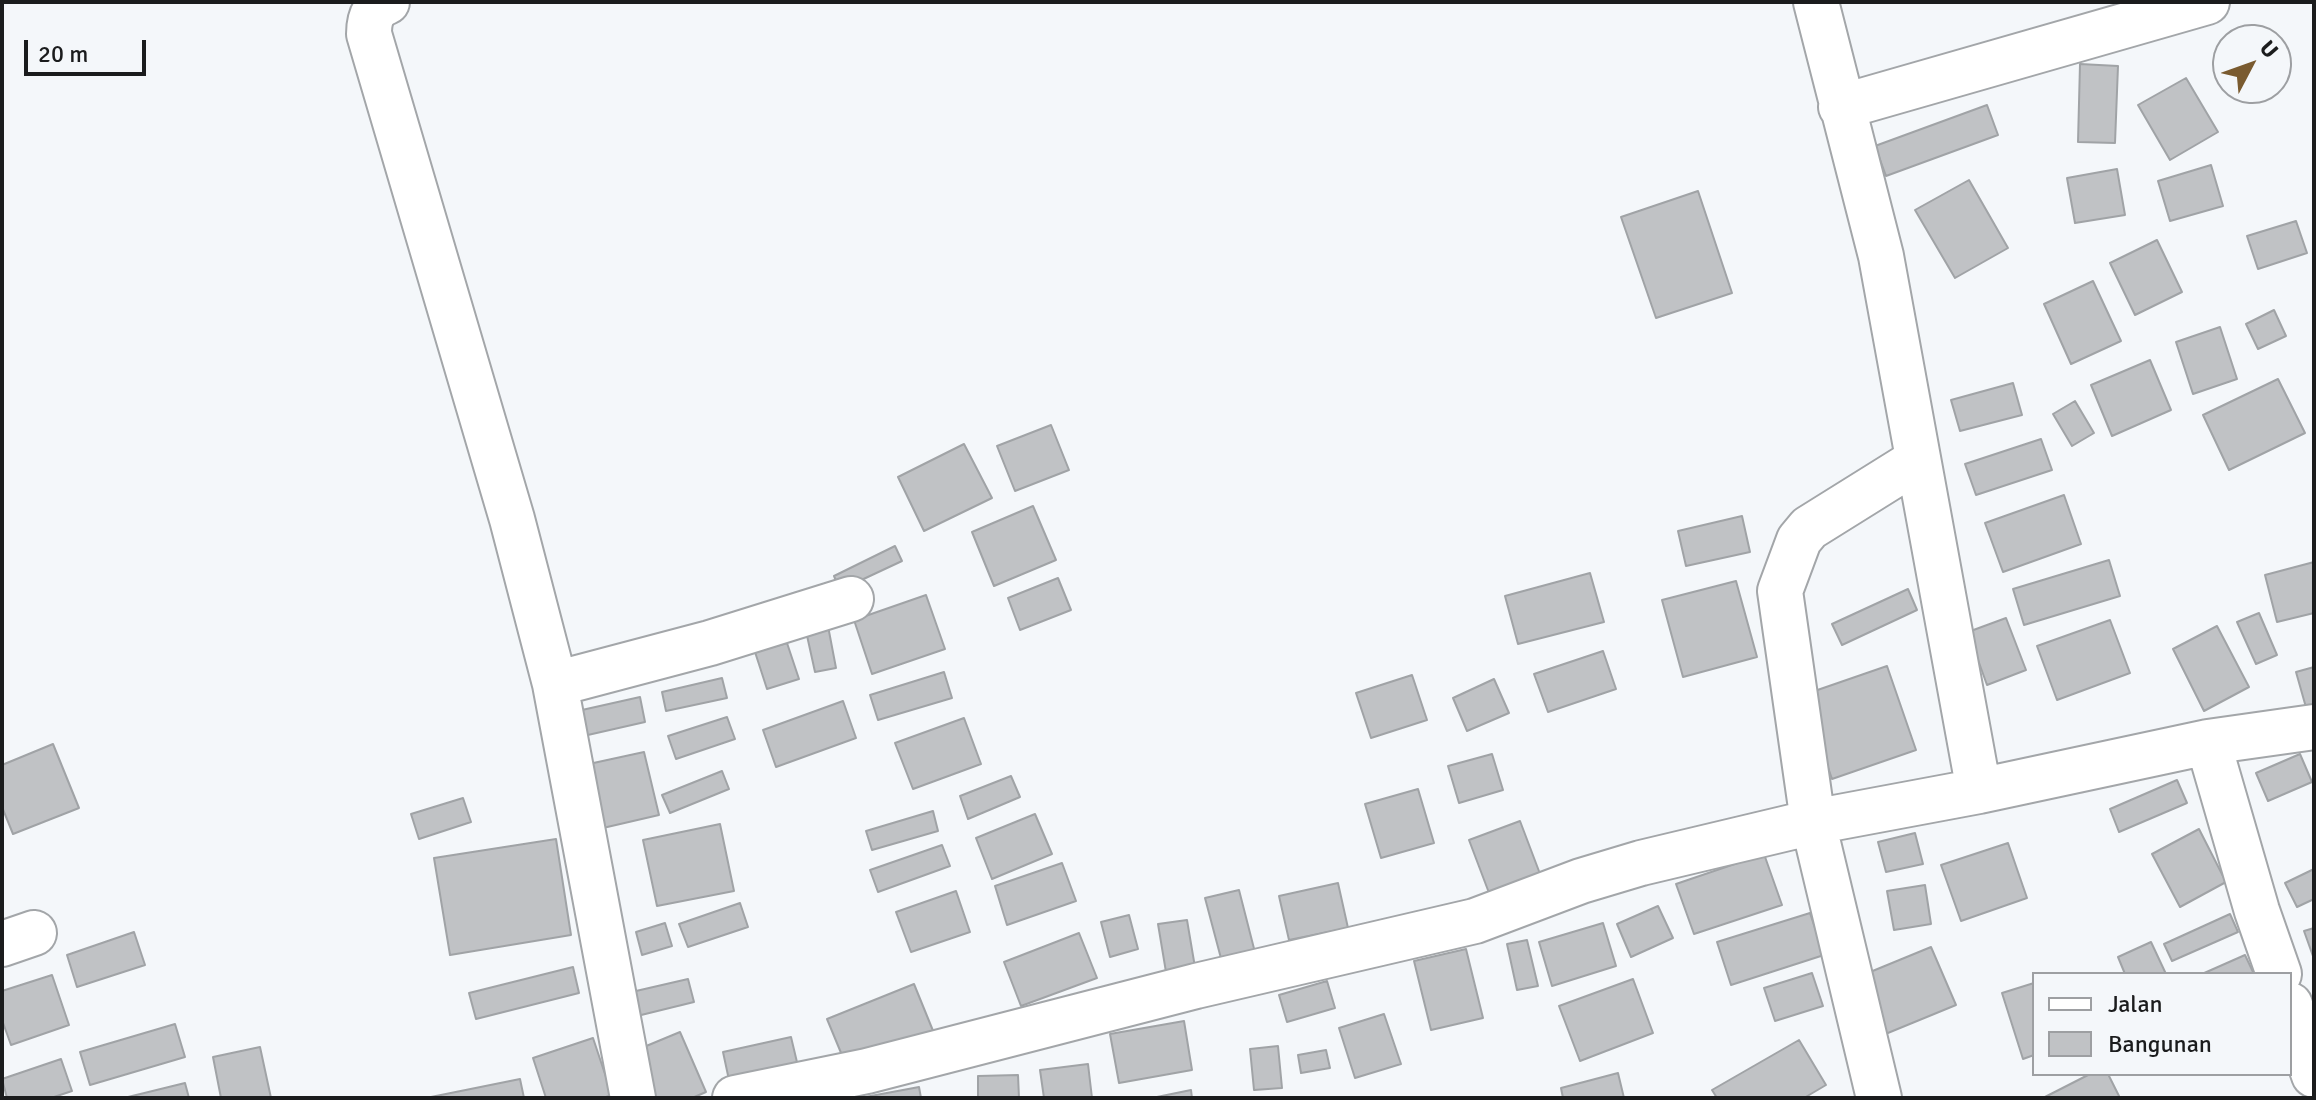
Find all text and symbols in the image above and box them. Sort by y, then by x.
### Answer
scale bar [28,24,150,74]
north arrow [2212,24,2292,104]
text: U [2254,35,2284,64]
text: 20 m [38,39,88,69]
legend [2032,972,2292,1076]
text: Jalan [2108,989,2163,1019]
text: Bangunan [2108,1029,2212,1059]

